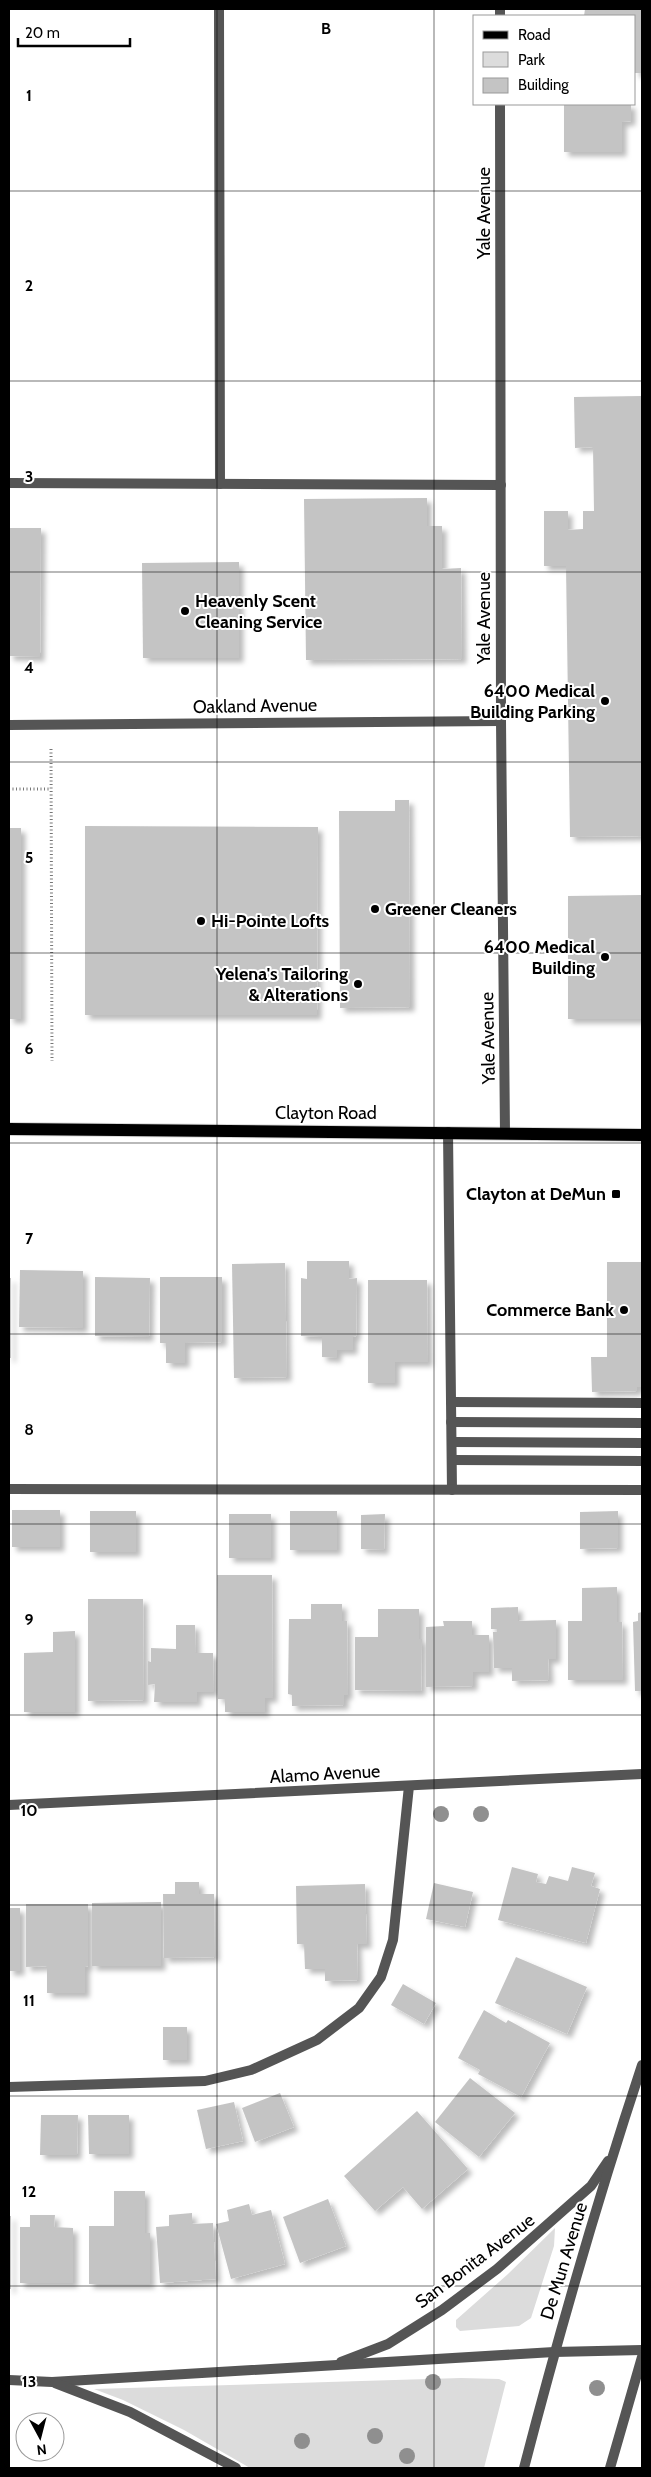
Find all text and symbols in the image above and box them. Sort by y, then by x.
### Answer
scale bar [18,15,130,47]
legend [473,15,636,105]
text: B [321,19,331,38]
text: 20 m [25,24,60,42]
text: Road [518,26,551,44]
text: Park [518,51,545,69]
text: Building [518,76,569,94]
text: 1 [26,86,32,105]
street label: Yale Avenue [473,167,495,260]
text: 2 [25,276,33,295]
text: 3 [25,467,33,486]
street label: Yale Avenue [473,572,495,665]
place label: Heavenly Scent Cleaning Service [195,590,322,633]
marker: Heavenly Scent Cleaning Service [179,605,191,617]
text: 4 [24,658,34,677]
place label: 6400 Medical Building Parking [470,680,595,723]
street label: Oakland Avenue [193,694,317,718]
marker: 6400 Medical Building Parking [599,695,611,707]
text: 5 [25,848,33,867]
place label: Greener Cleaners [385,898,517,920]
marker: Greener Cleaners [369,903,381,915]
place label: Hi-Pointe Lofts [211,910,330,932]
marker: Hi-Pointe Lofts [195,915,207,927]
place label: 6400 Medical Building [484,936,595,979]
marker: 6400 Medical Building [599,951,611,963]
place label: Yelena's Tailoring & Alterations [215,963,348,1006]
marker: Yelena's Tailoring & Alterations [352,978,364,990]
street label: Yale Avenue [476,992,500,1085]
text: 6 [25,1039,34,1058]
street label: Clayton Road [275,1102,377,1124]
place label: Clayton at DeMun [466,1183,606,1205]
marker: Clayton at DeMun [610,1188,622,1200]
text: 7 [25,1229,34,1248]
place label: Commerce Bank [486,1299,614,1321]
marker: Commerce Bank [618,1304,630,1316]
text: 8 [24,1420,34,1439]
text: 9 [25,1610,34,1629]
street label: Alamo Avenue [269,1760,381,1788]
text: 10 [20,1801,38,1820]
text: 11 [23,1991,35,2010]
text: 12 [22,2182,36,2201]
street label: De Mun Avenue [536,2200,592,2322]
street label: San Bonita Avenue [411,2209,539,2313]
text: 13 [22,2372,36,2391]
north arrow [15,2412,65,2462]
text: N [36,2440,48,2459]

